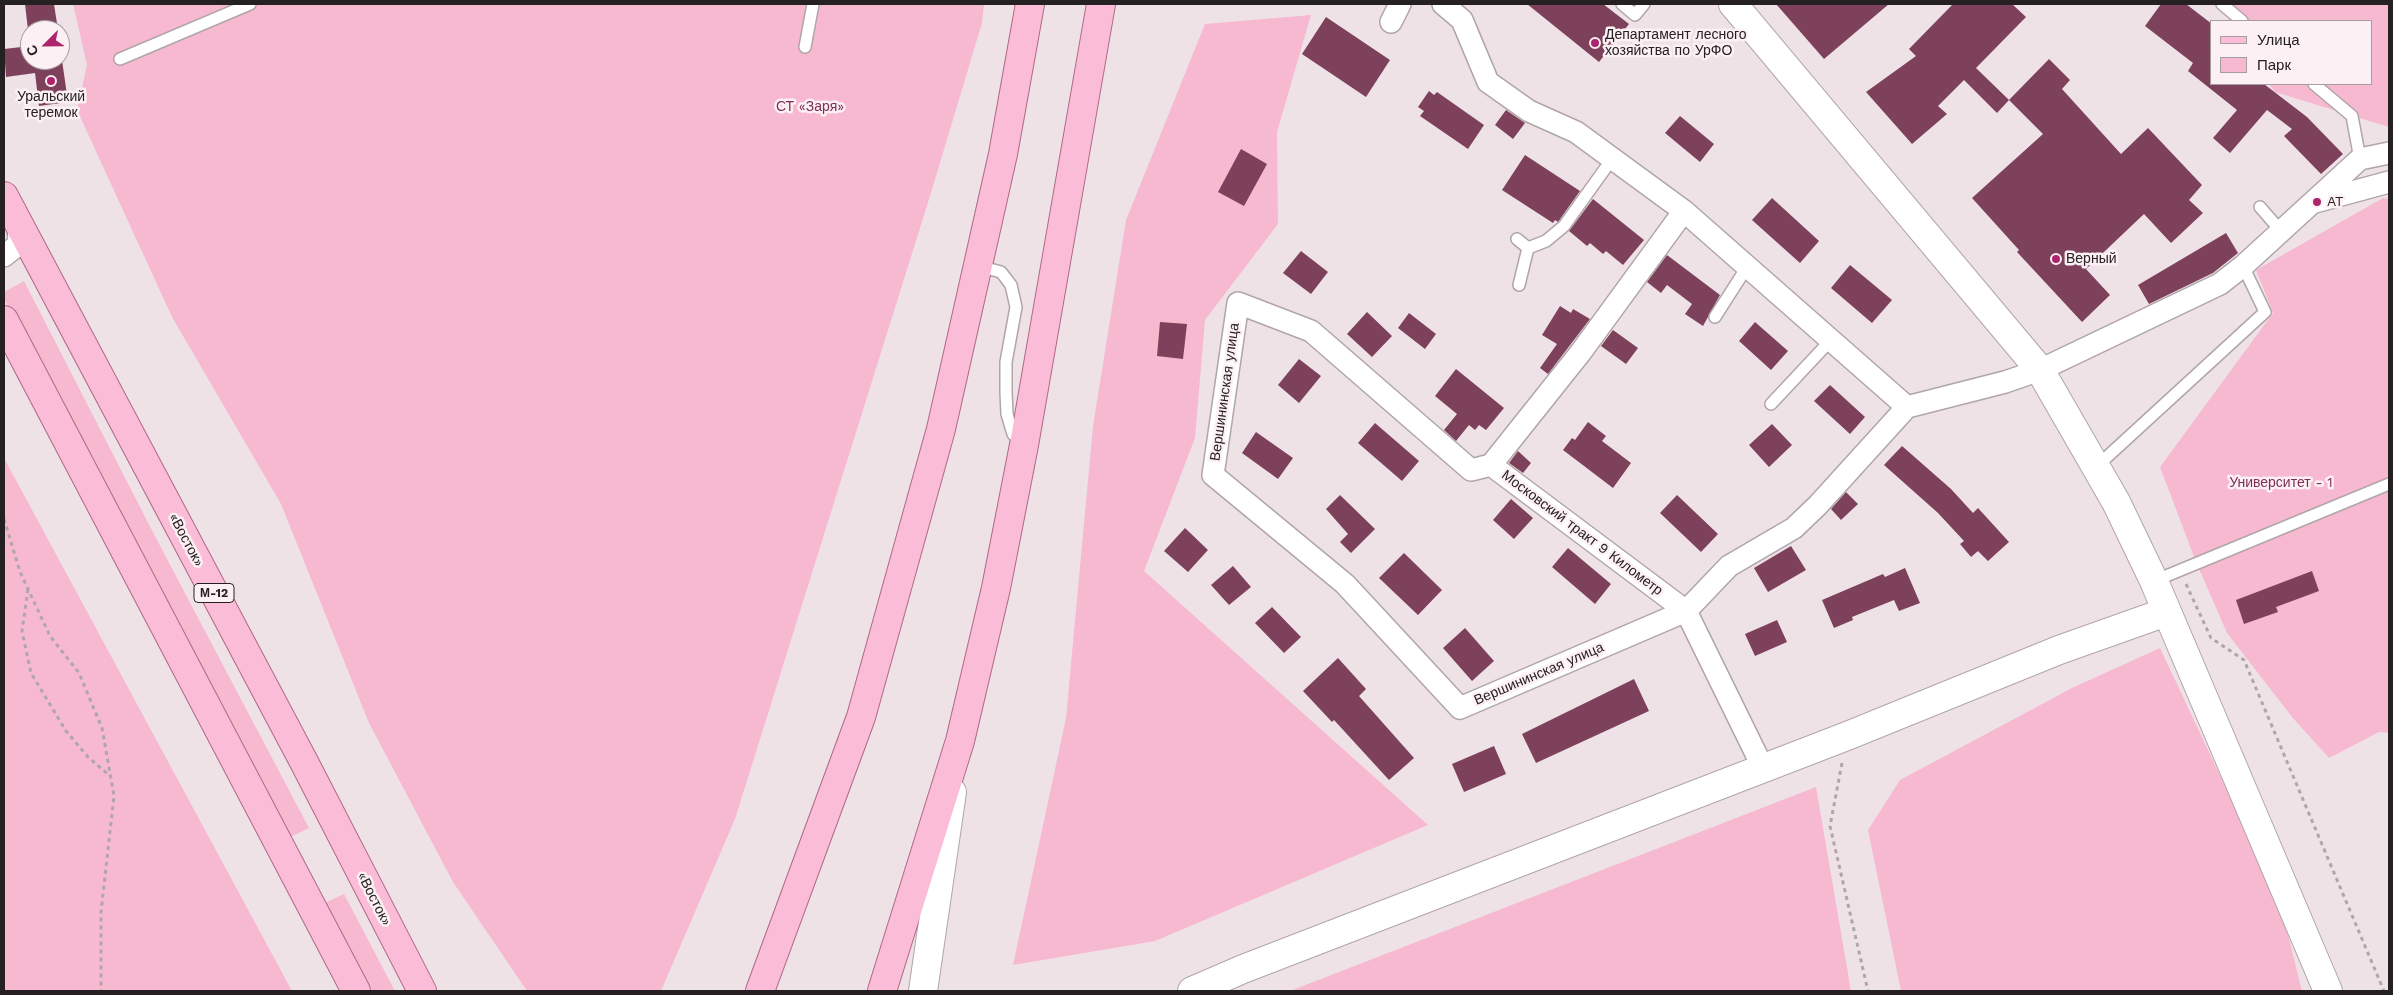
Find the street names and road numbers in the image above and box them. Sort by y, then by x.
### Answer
street label: Вершининская улица [1207,322,1243,462]
street label: Московский тракт 9 Километр [1498,467,1666,599]
street label: «Восток» [165,510,207,570]
road number: М-12 [194,584,234,602]
street label: Вершининская улица [1472,639,1606,709]
street label: «Восток» [353,869,395,929]

